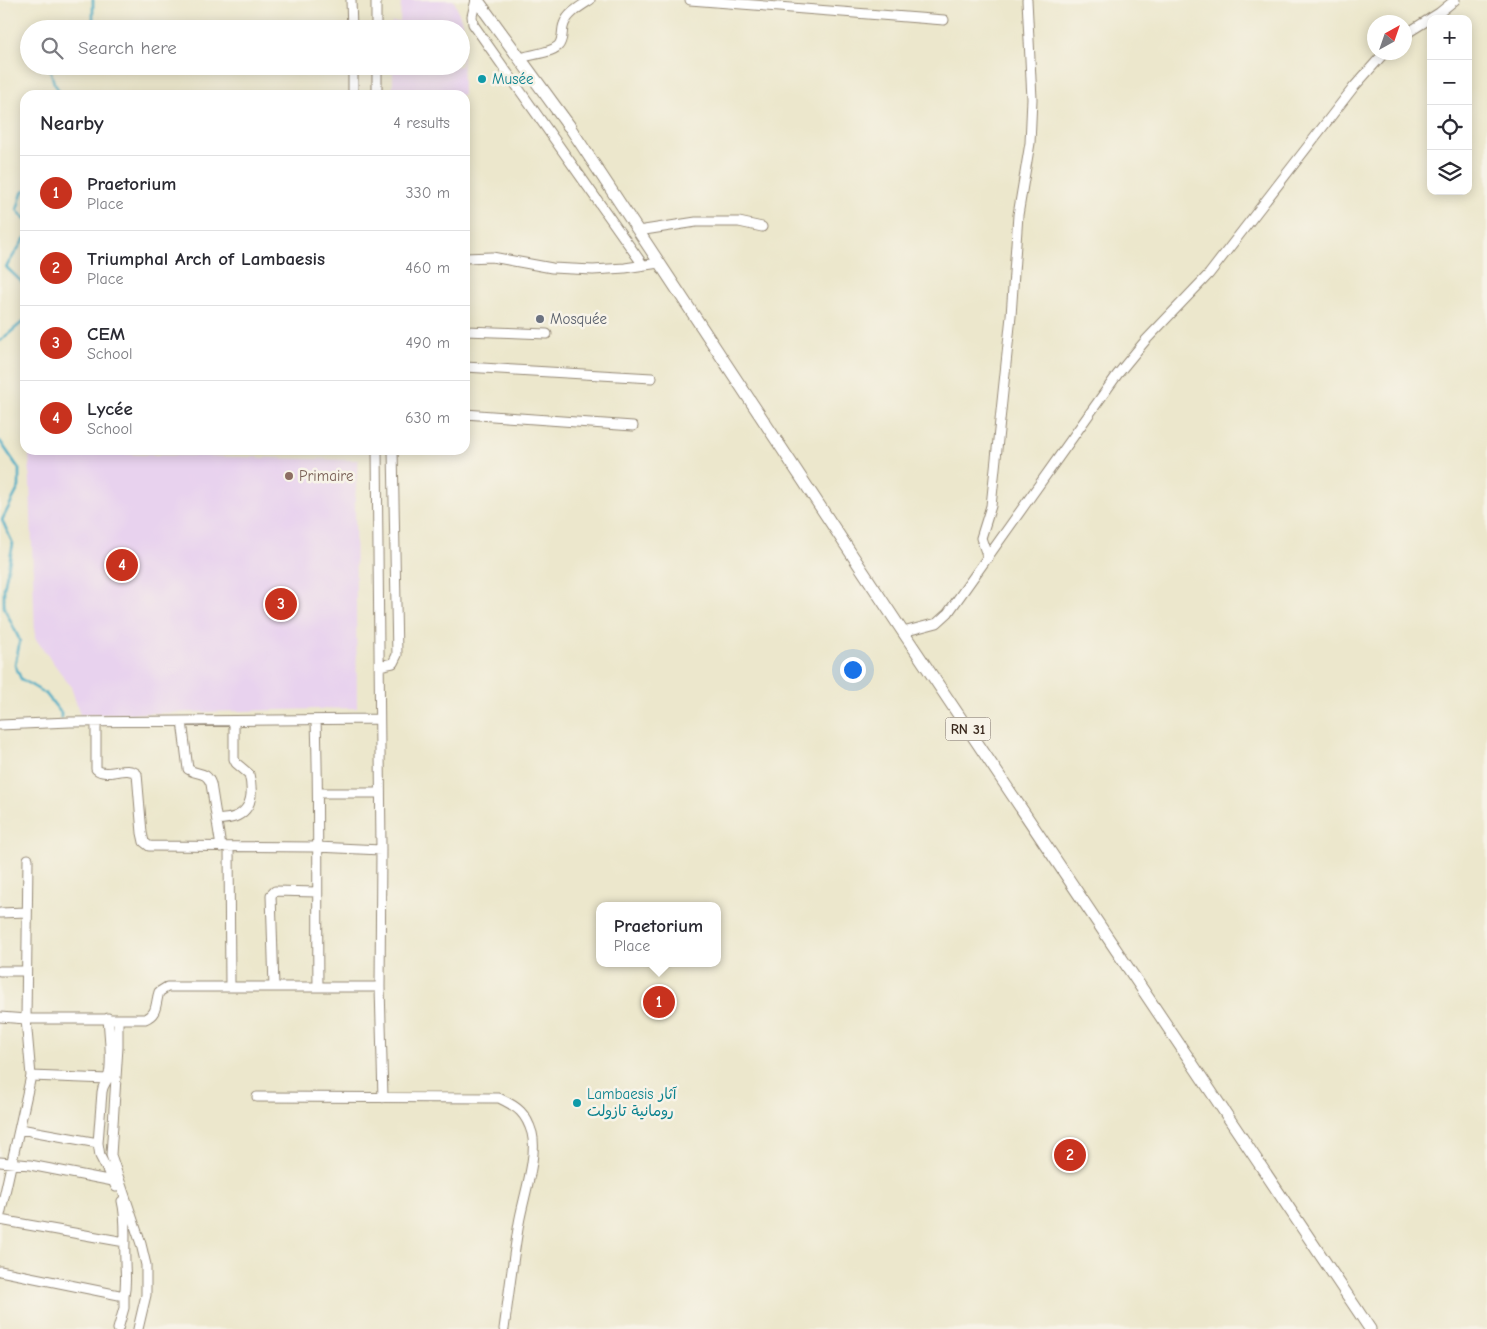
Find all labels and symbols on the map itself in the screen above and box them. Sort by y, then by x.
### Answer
north arrow [1367,15,1412,60]
place label: Musée [492,70,534,88]
marker: Musée [476,73,488,85]
place label: Mosquée [550,310,608,328]
marker: Mosquée [534,313,546,325]
place label: Primaire [299,467,354,485]
marker: Primaire [283,470,295,482]
pin: 4 [106,546,138,584]
pin: 3 [265,585,297,623]
your location [840,657,866,683]
road number: RN 31 [946,718,990,741]
pin: 1 [643,983,675,1021]
place label: Lambaesis آثار رومانية تازولت [587,1085,678,1120]
marker: Lambaesis آثار رومانية تازولت [571,1097,583,1109]
pin: 2 [1054,1136,1086,1174]

